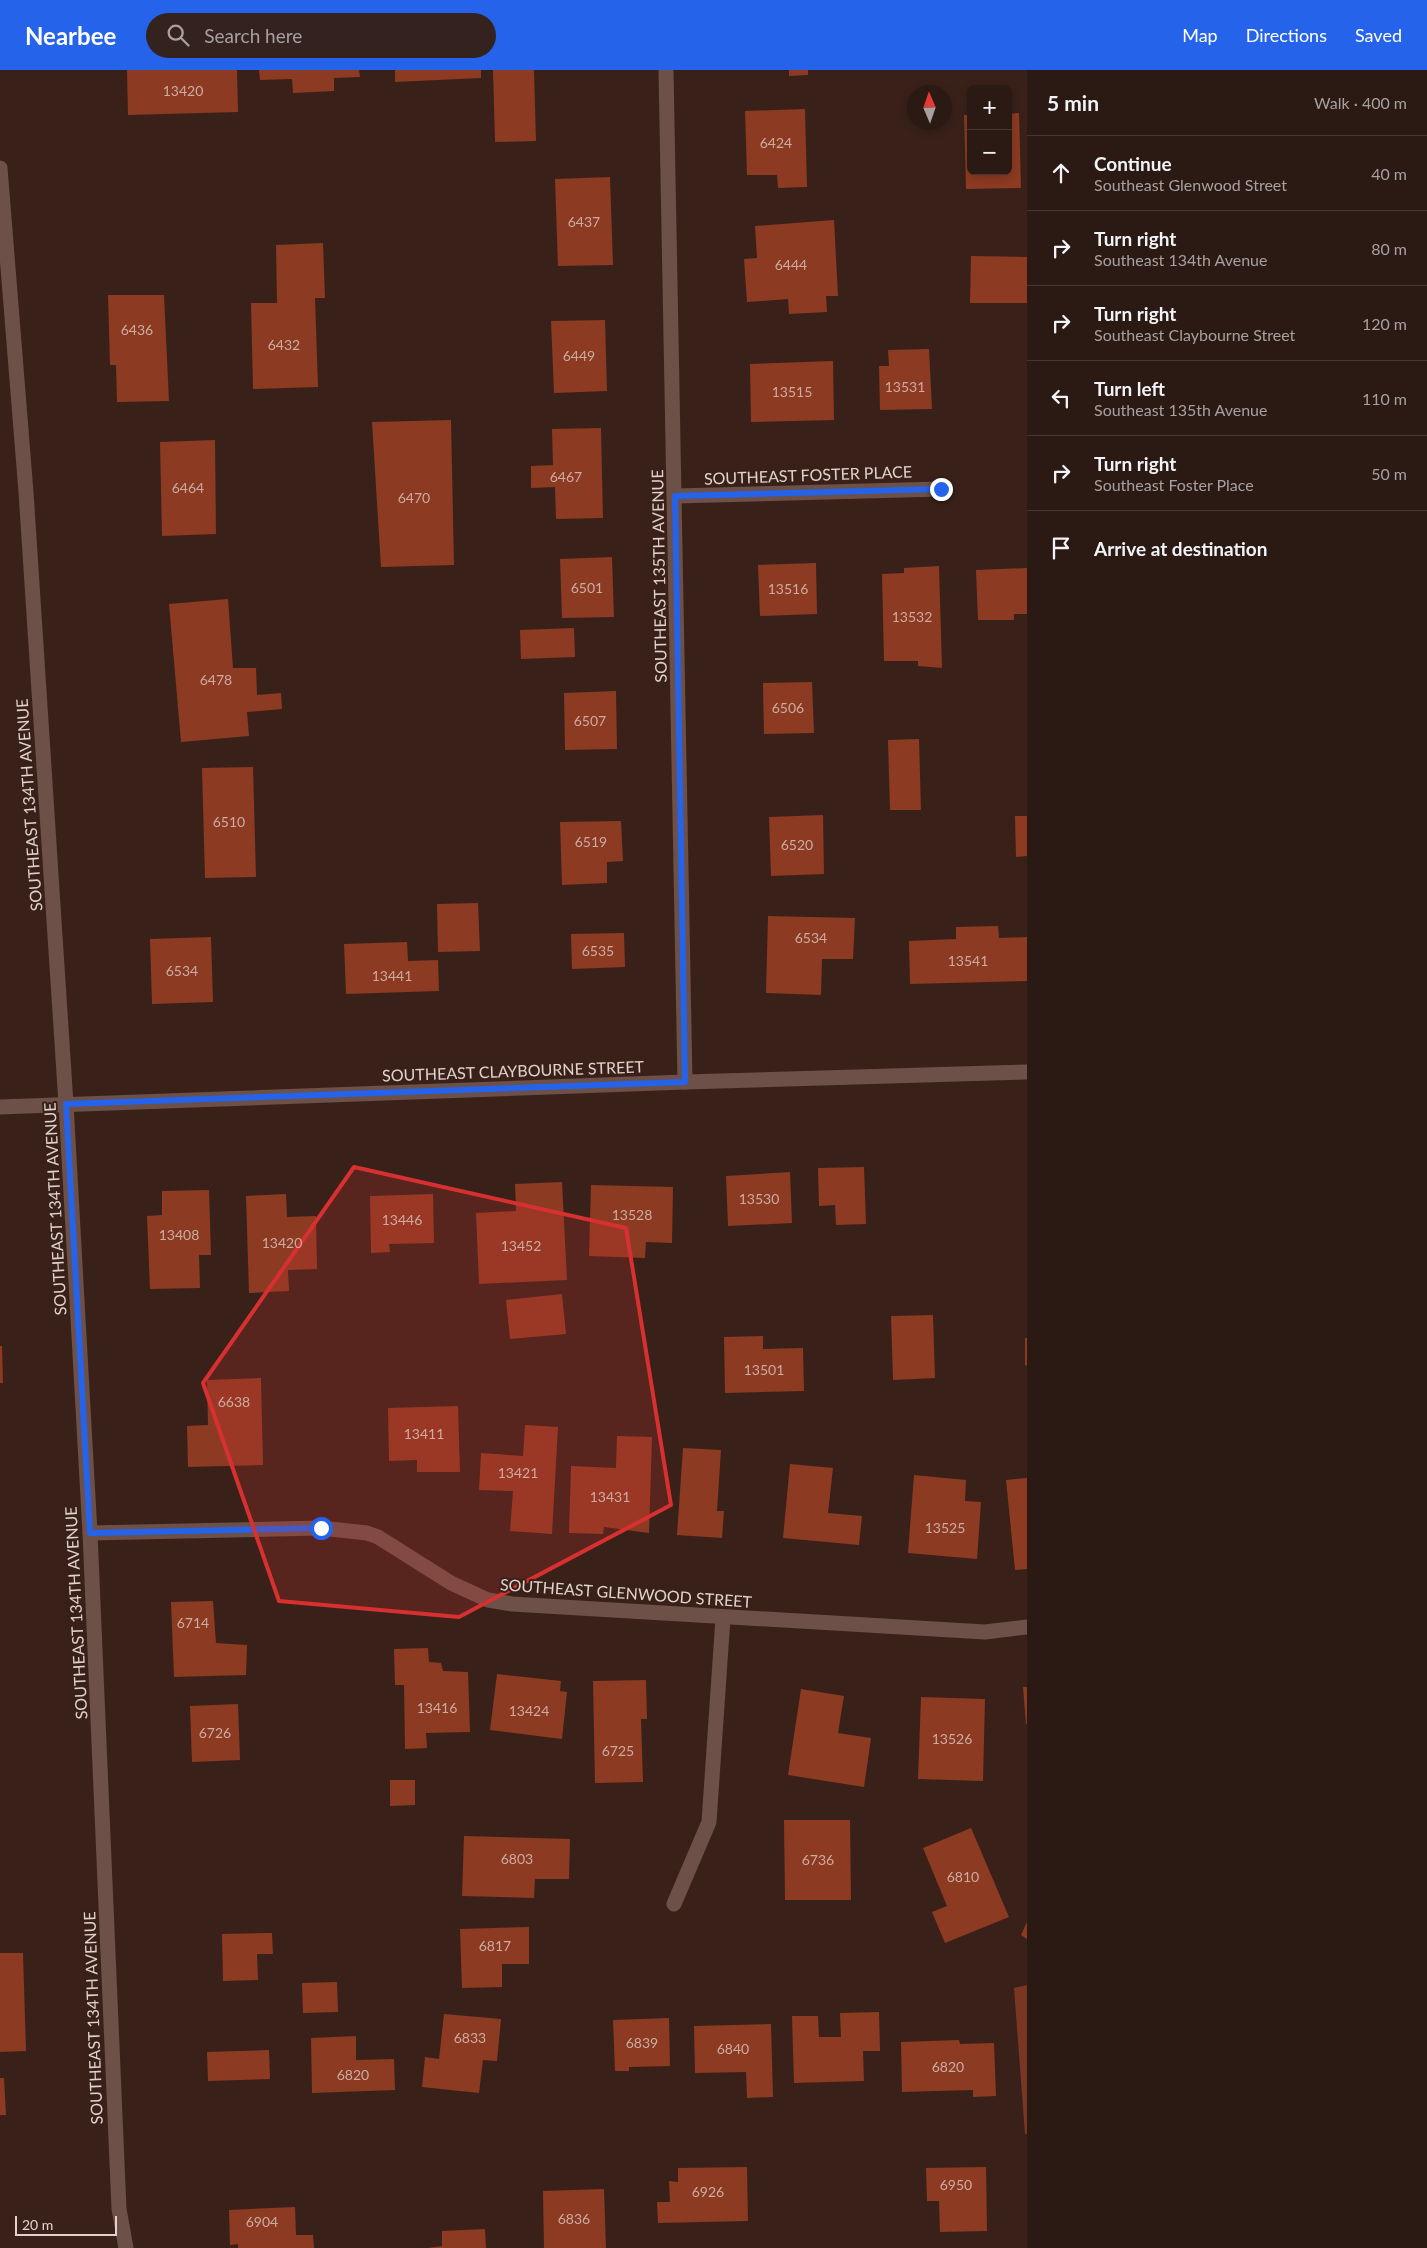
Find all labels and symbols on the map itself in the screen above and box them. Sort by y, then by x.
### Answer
house number: 13420 [163,82,203,99]
north arrow [907,85,952,130]
house number: 6424 [760,134,792,151]
house number: 6437 [568,213,600,230]
house number: 6444 [775,256,807,273]
house number: 6436 [121,321,153,338]
house number: 6432 [268,336,300,353]
house number: 6449 [563,347,595,364]
house number: 13531 [885,378,925,395]
house number: 13515 [772,383,812,400]
street label: SOUTHEAST FOSTER PLACE [704,461,912,488]
house number: 6467 [550,468,582,485]
street label: SOUTHEAST 135TH AVENUE [647,469,670,683]
route end [930,478,953,501]
house number: 6464 [172,479,204,496]
house number: 6470 [398,489,430,506]
house number: 6501 [571,579,603,596]
house number: 13516 [768,580,808,597]
house number: 13532 [892,608,932,625]
house number: 6478 [200,671,232,688]
street label: SOUTHEAST 134TH AVENUE [12,698,45,912]
house number: 6506 [772,699,804,716]
house number: 6507 [574,712,606,729]
house number: 6510 [213,813,245,830]
house number: 6519 [575,833,607,850]
house number: 6520 [781,836,813,853]
house number: 6534 [795,929,827,946]
house number: 6535 [582,942,614,959]
house number: 13541 [948,952,988,969]
house number: 6534 [166,962,198,979]
house number: 13441 [372,967,412,984]
street label: SOUTHEAST CLAYBOURNE STREET [382,1056,645,1085]
street label: SOUTHEAST 134TH AVENUE [39,1102,70,1316]
house number: 13530 [739,1190,779,1207]
house number: 13528 [612,1206,652,1223]
house number: 13446 [382,1211,422,1228]
house number: 13408 [159,1226,199,1243]
house number: 13420 [262,1234,302,1251]
house number: 13452 [501,1237,541,1254]
house number: 13501 [744,1361,784,1378]
house number: 6638 [218,1393,250,1410]
house number: 13411 [404,1425,444,1442]
house number: 13421 [498,1464,538,1481]
house number: 13431 [590,1488,630,1505]
street label: SOUTHEAST 134TH AVENUE [60,1506,91,1720]
route start [310,1517,333,1540]
house number: 13525 [925,1519,965,1536]
street label: SOUTHEAST GLENWOOD STREET [499,1574,753,1611]
house number: 6714 [177,1614,209,1631]
house number: 13416 [417,1699,457,1716]
house number: 13424 [509,1702,549,1719]
house number: 6726 [199,1724,231,1741]
house number: 13526 [932,1730,972,1747]
house number: 6725 [602,1742,634,1759]
house number: 6803 [501,1850,533,1867]
house number: 6736 [802,1851,834,1868]
house number: 6810 [947,1868,979,1885]
street label: SOUTHEAST 134TH AVENUE [79,1911,106,2125]
house number: 6817 [479,1937,511,1954]
house number: 6833 [454,2029,486,2046]
house number: 6839 [626,2034,658,2051]
house number: 6840 [717,2040,749,2057]
house number: 6820 [932,2058,964,2075]
house number: 6820 [337,2066,369,2083]
house number: 6950 [940,2176,972,2193]
house number: 6926 [692,2183,724,2200]
house number: 6836 [558,2210,590,2227]
scale bar [15,2213,118,2236]
house number: 6904 [246,2213,278,2230]

